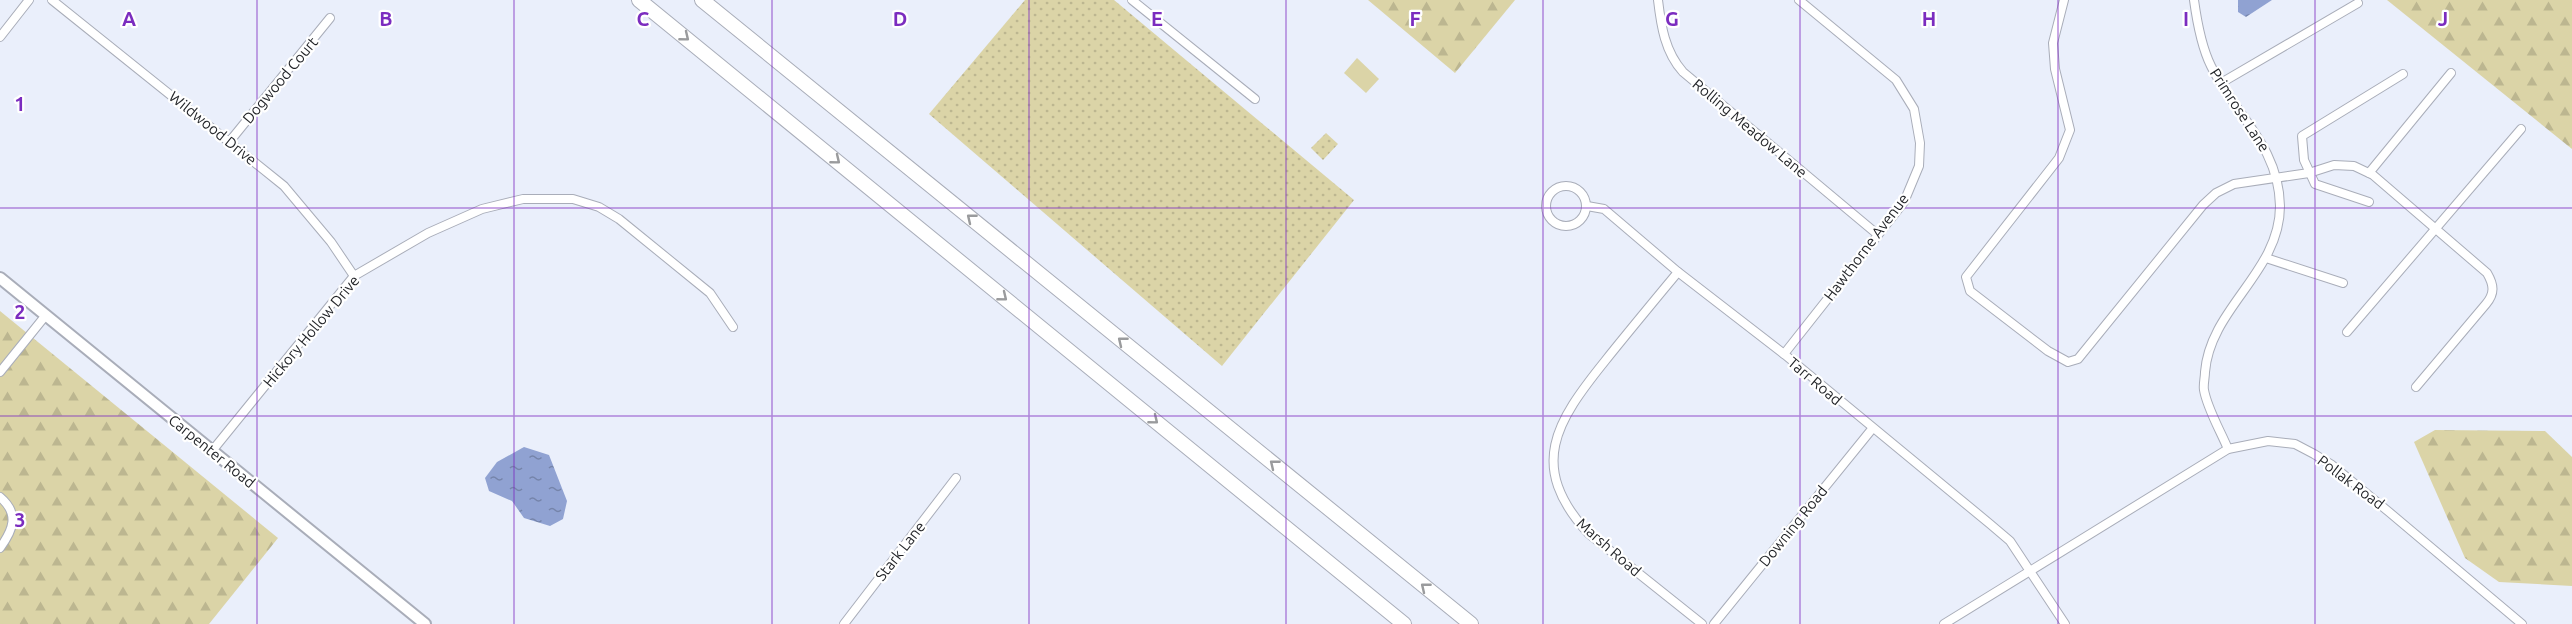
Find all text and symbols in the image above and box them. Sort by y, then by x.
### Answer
text: A [122,7,136,30]
text: B [379,7,393,30]
text: C [637,7,650,30]
text: D [893,7,907,30]
text: E [1151,7,1163,30]
text: F [1409,7,1421,30]
text: G [1665,7,1679,30]
text: H [1922,7,1936,30]
text: I [2183,7,2189,30]
text: J [2438,7,2448,30]
one-way arrow [678,30,689,41]
street label: Dogwood Court [239,33,321,127]
street label: Primrose Lane [2207,65,2273,155]
street label: Rolling Meadow Lane [1689,75,1811,181]
street label: Wildwood Drive [166,88,260,168]
text: 1 [14,92,26,115]
one-way arrow [829,153,840,164]
street label: Hawthorne Avenue [1820,190,1912,304]
one-way arrow [967,215,978,226]
street label: Hickory Hollow Drive [259,272,363,390]
one-way arrow [996,289,1007,300]
text: 2 [14,300,26,323]
one-way arrow [1118,338,1129,349]
street label: Tarr Road [1785,354,1845,408]
street label: Carpenter Road [165,411,259,491]
one-way arrow [1147,413,1158,424]
street label: Pollak Road [2314,452,2388,512]
one-way arrow [1270,461,1281,472]
street label: Downing Road [1755,482,1831,570]
text: 3 [14,508,26,531]
street label: Marsh Road [1573,515,1645,579]
street label: Stark Lane [872,518,928,584]
one-way arrow [1421,584,1432,595]

